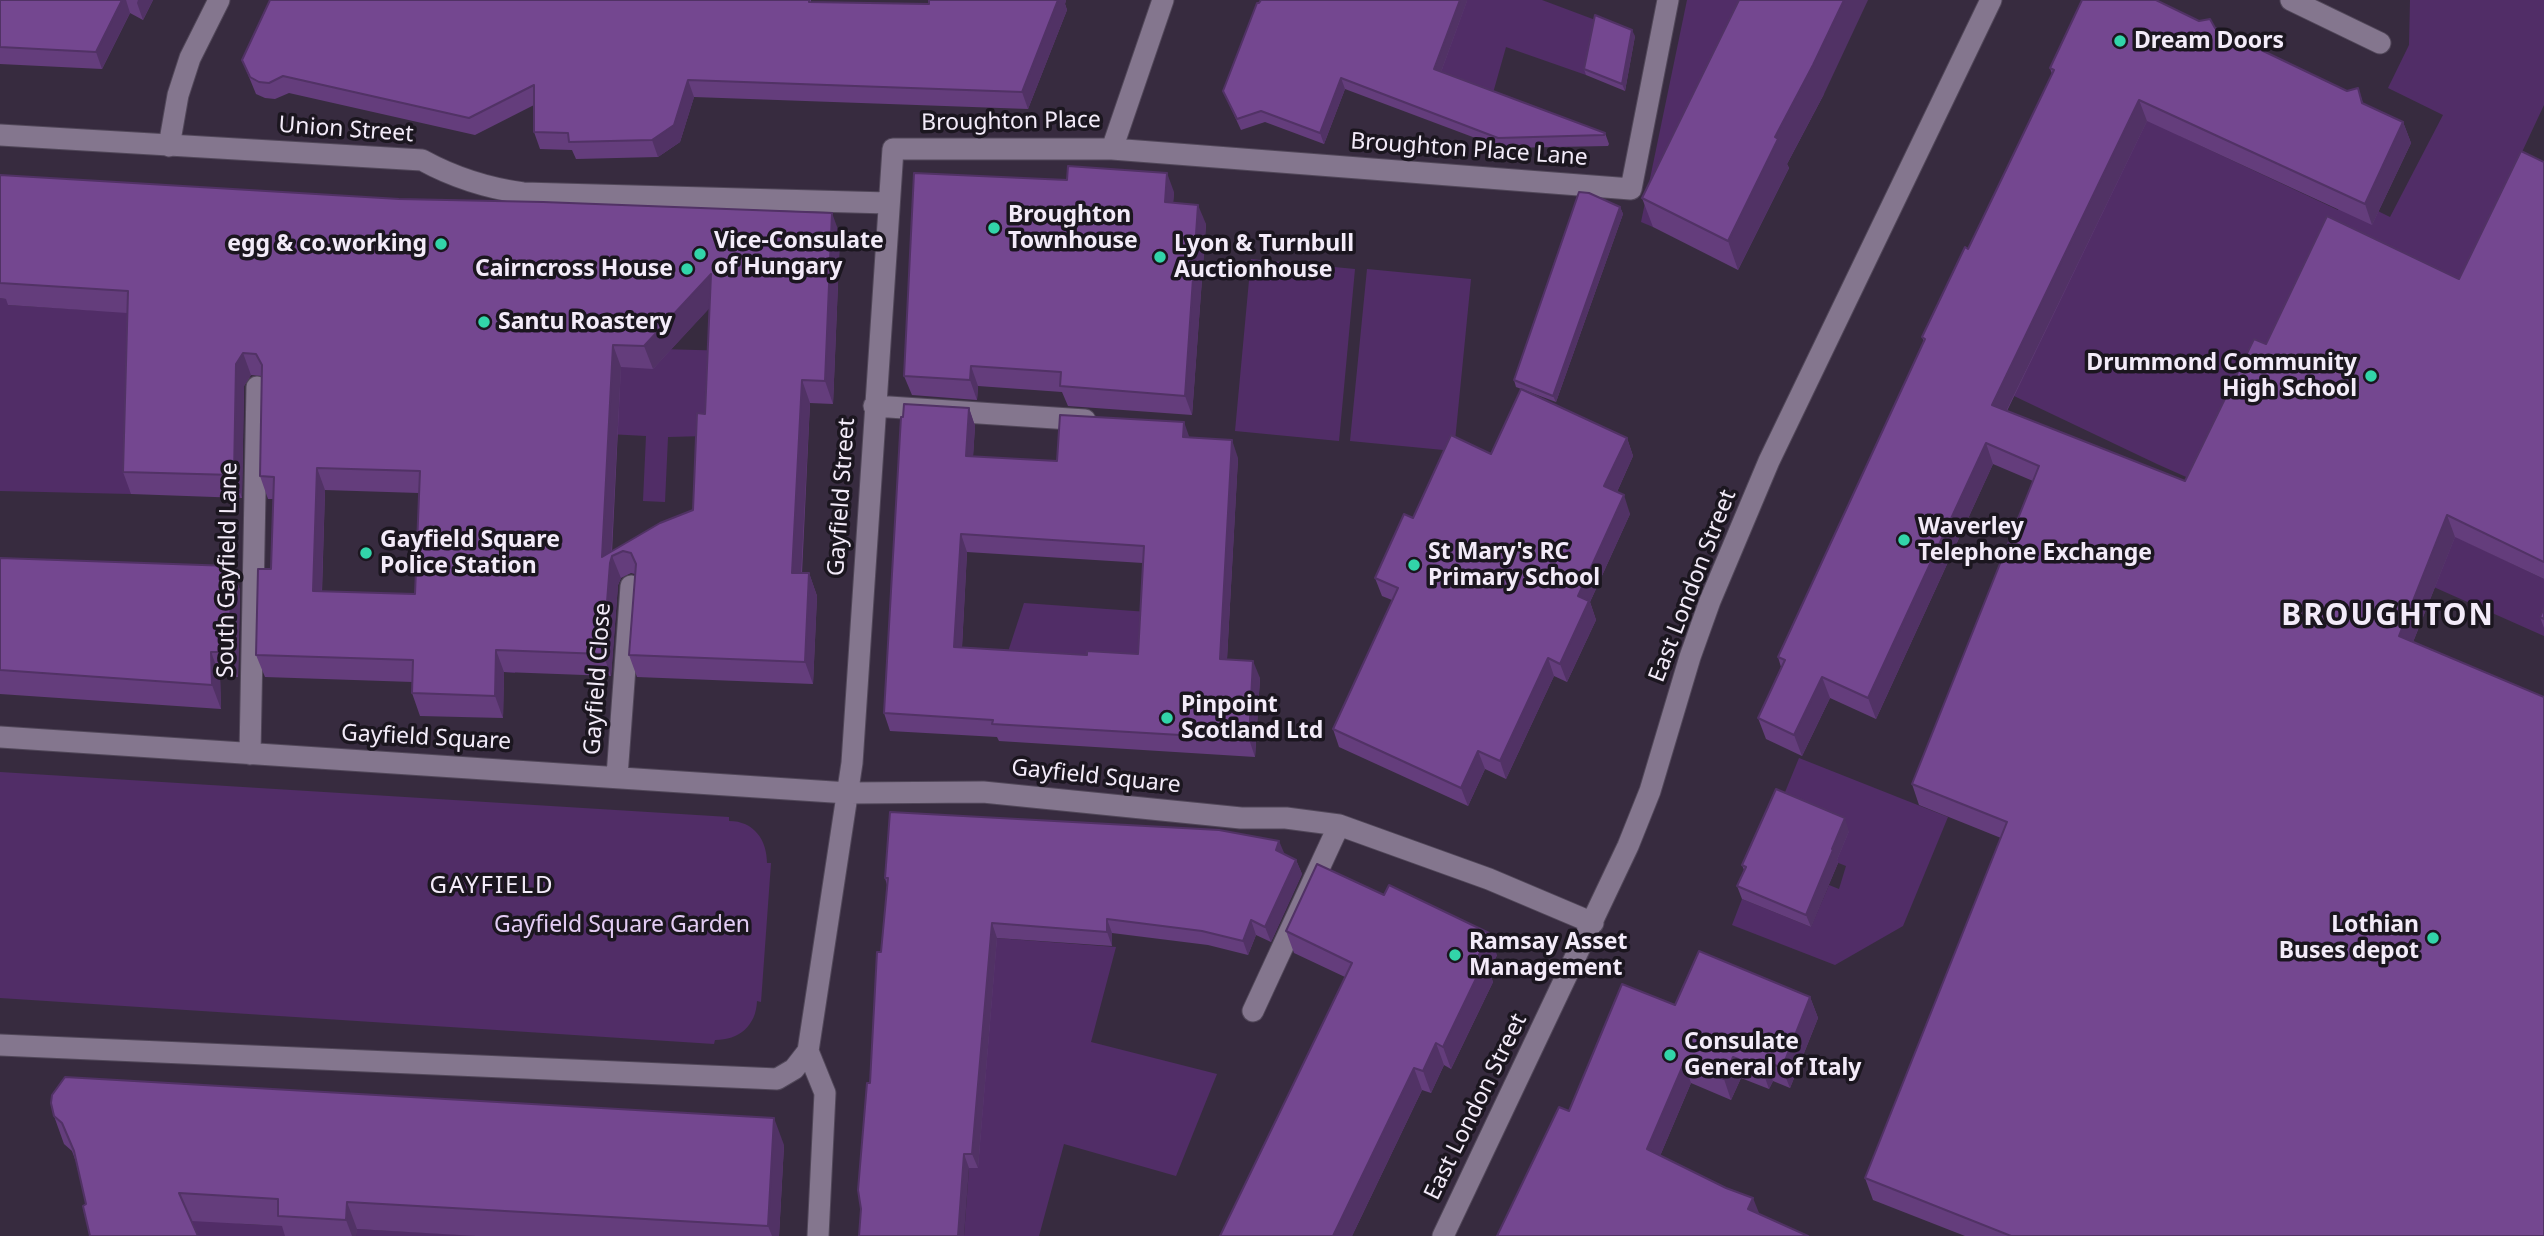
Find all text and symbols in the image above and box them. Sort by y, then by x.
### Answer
place label: Dream Doors [2134,27,2284,55]
marker: Dream Doors [2112,33,2128,49]
street label: Broughton Place [921,107,1101,137]
street label: Union Street [278,112,414,148]
street label: Broughton Place Lane [1349,128,1589,172]
place label: Broughton Townhouse [1008,201,1138,255]
marker: Broughton Townhouse [986,220,1002,236]
place label: Vice-Consulate of Hungary [714,227,884,281]
place label: egg & co.working [227,230,427,258]
place label: Lyon & Turnbull Auctionhouse [1174,230,1354,284]
marker: egg & co.working [433,236,449,252]
marker: Vice-Consulate of Hungary [692,246,708,262]
marker: Lyon & Turnbull Auctionhouse [1152,249,1168,265]
place label: Cairncross House [475,255,673,283]
marker: Cairncross House [679,261,695,277]
place label: Santu Roastery [498,308,672,336]
marker: Santu Roastery [476,314,492,330]
place label: Drummond Community High School [2086,349,2357,403]
marker: Drummond Community High School [2363,368,2379,384]
street label: Gayfield Street [823,417,861,577]
street label: South Gayfield Lane [212,462,244,678]
street label: East London Street [1644,486,1742,686]
place label: Waverley Telephone Exchange [1918,513,2152,567]
place label: Gayfield Square Police Station [380,526,560,580]
marker: Waverley Telephone Exchange [1896,532,1912,548]
place label: St Mary's RC Primary School [1428,538,1600,592]
marker: Gayfield Square Police Station [358,545,374,561]
marker: St Mary's RC Primary School [1406,557,1422,573]
district label: BROUGHTON [2282,598,2494,634]
street label: Gayfield Close [579,602,617,756]
place label: Pinpoint Scotland Ltd [1181,691,1323,745]
marker: Pinpoint Scotland Ltd [1159,710,1175,726]
street label: Gayfield Square [340,720,512,756]
street label: Gayfield Square [1010,754,1182,800]
district label: GAYFIELD [431,872,553,900]
park label: Gayfield Square Garden [494,911,750,939]
place label: Lothian Buses depot [2279,911,2419,965]
place label: Ramsay Asset Management [1469,928,1627,982]
marker: Lothian Buses depot [2425,930,2441,946]
marker: Ramsay Asset Management [1447,947,1463,963]
street label: East London Street [1419,1009,1533,1205]
place label: Consulate General of Italy [1684,1028,1861,1082]
marker: Consulate General of Italy [1662,1047,1678,1063]

